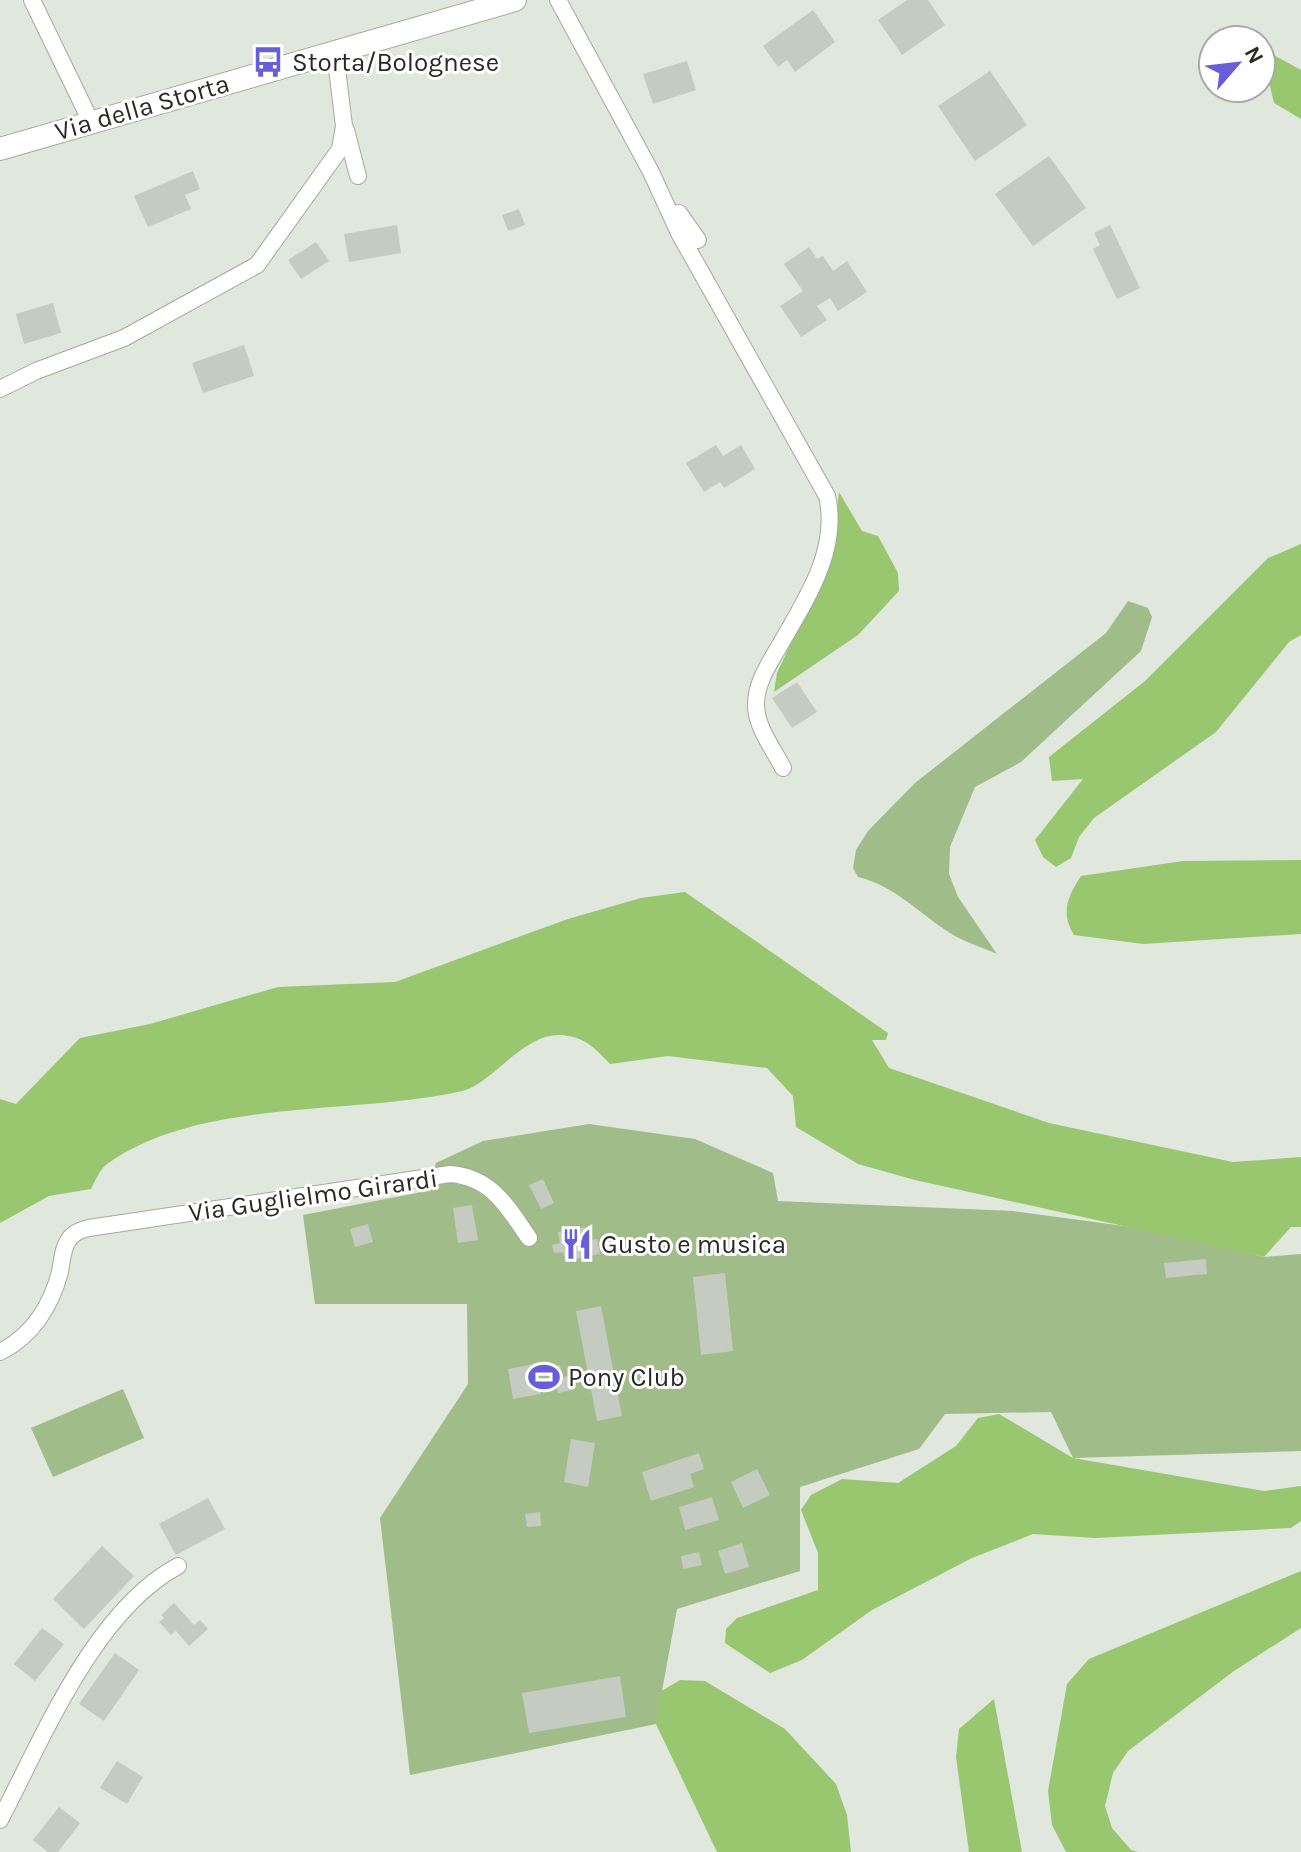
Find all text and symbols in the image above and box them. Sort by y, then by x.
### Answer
north arrow [1197,24,1277,104]
text: N [1239,42,1269,68]
bus stop icon: Storta/Bolognese [251,45,285,79]
place label: Storta/Bolognese [292,47,499,78]
street label: Via della Storta [51,68,233,147]
street label: Via Guglielmo Girardi [187,1163,440,1228]
restaurant icon: Gusto e musica [560,1227,594,1261]
place label: Gusto e musica [601,1229,786,1260]
sports icon: Pony Club [527,1360,561,1394]
place label: Pony Club [568,1362,685,1393]

